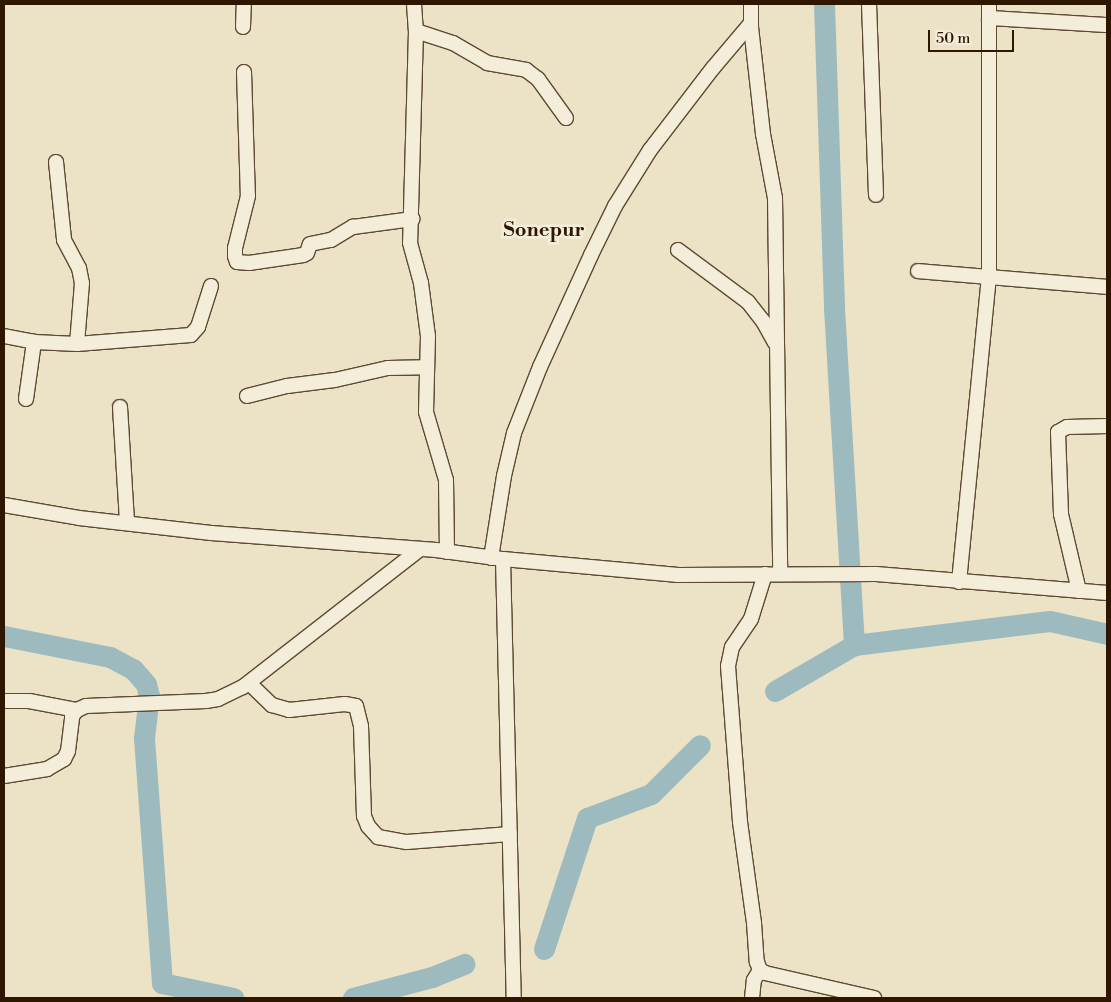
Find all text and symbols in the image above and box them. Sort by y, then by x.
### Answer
scale bar [931,20,1017,52]
text: 50 m [936,29,970,48]
district label: Sonepur [503,218,585,242]

